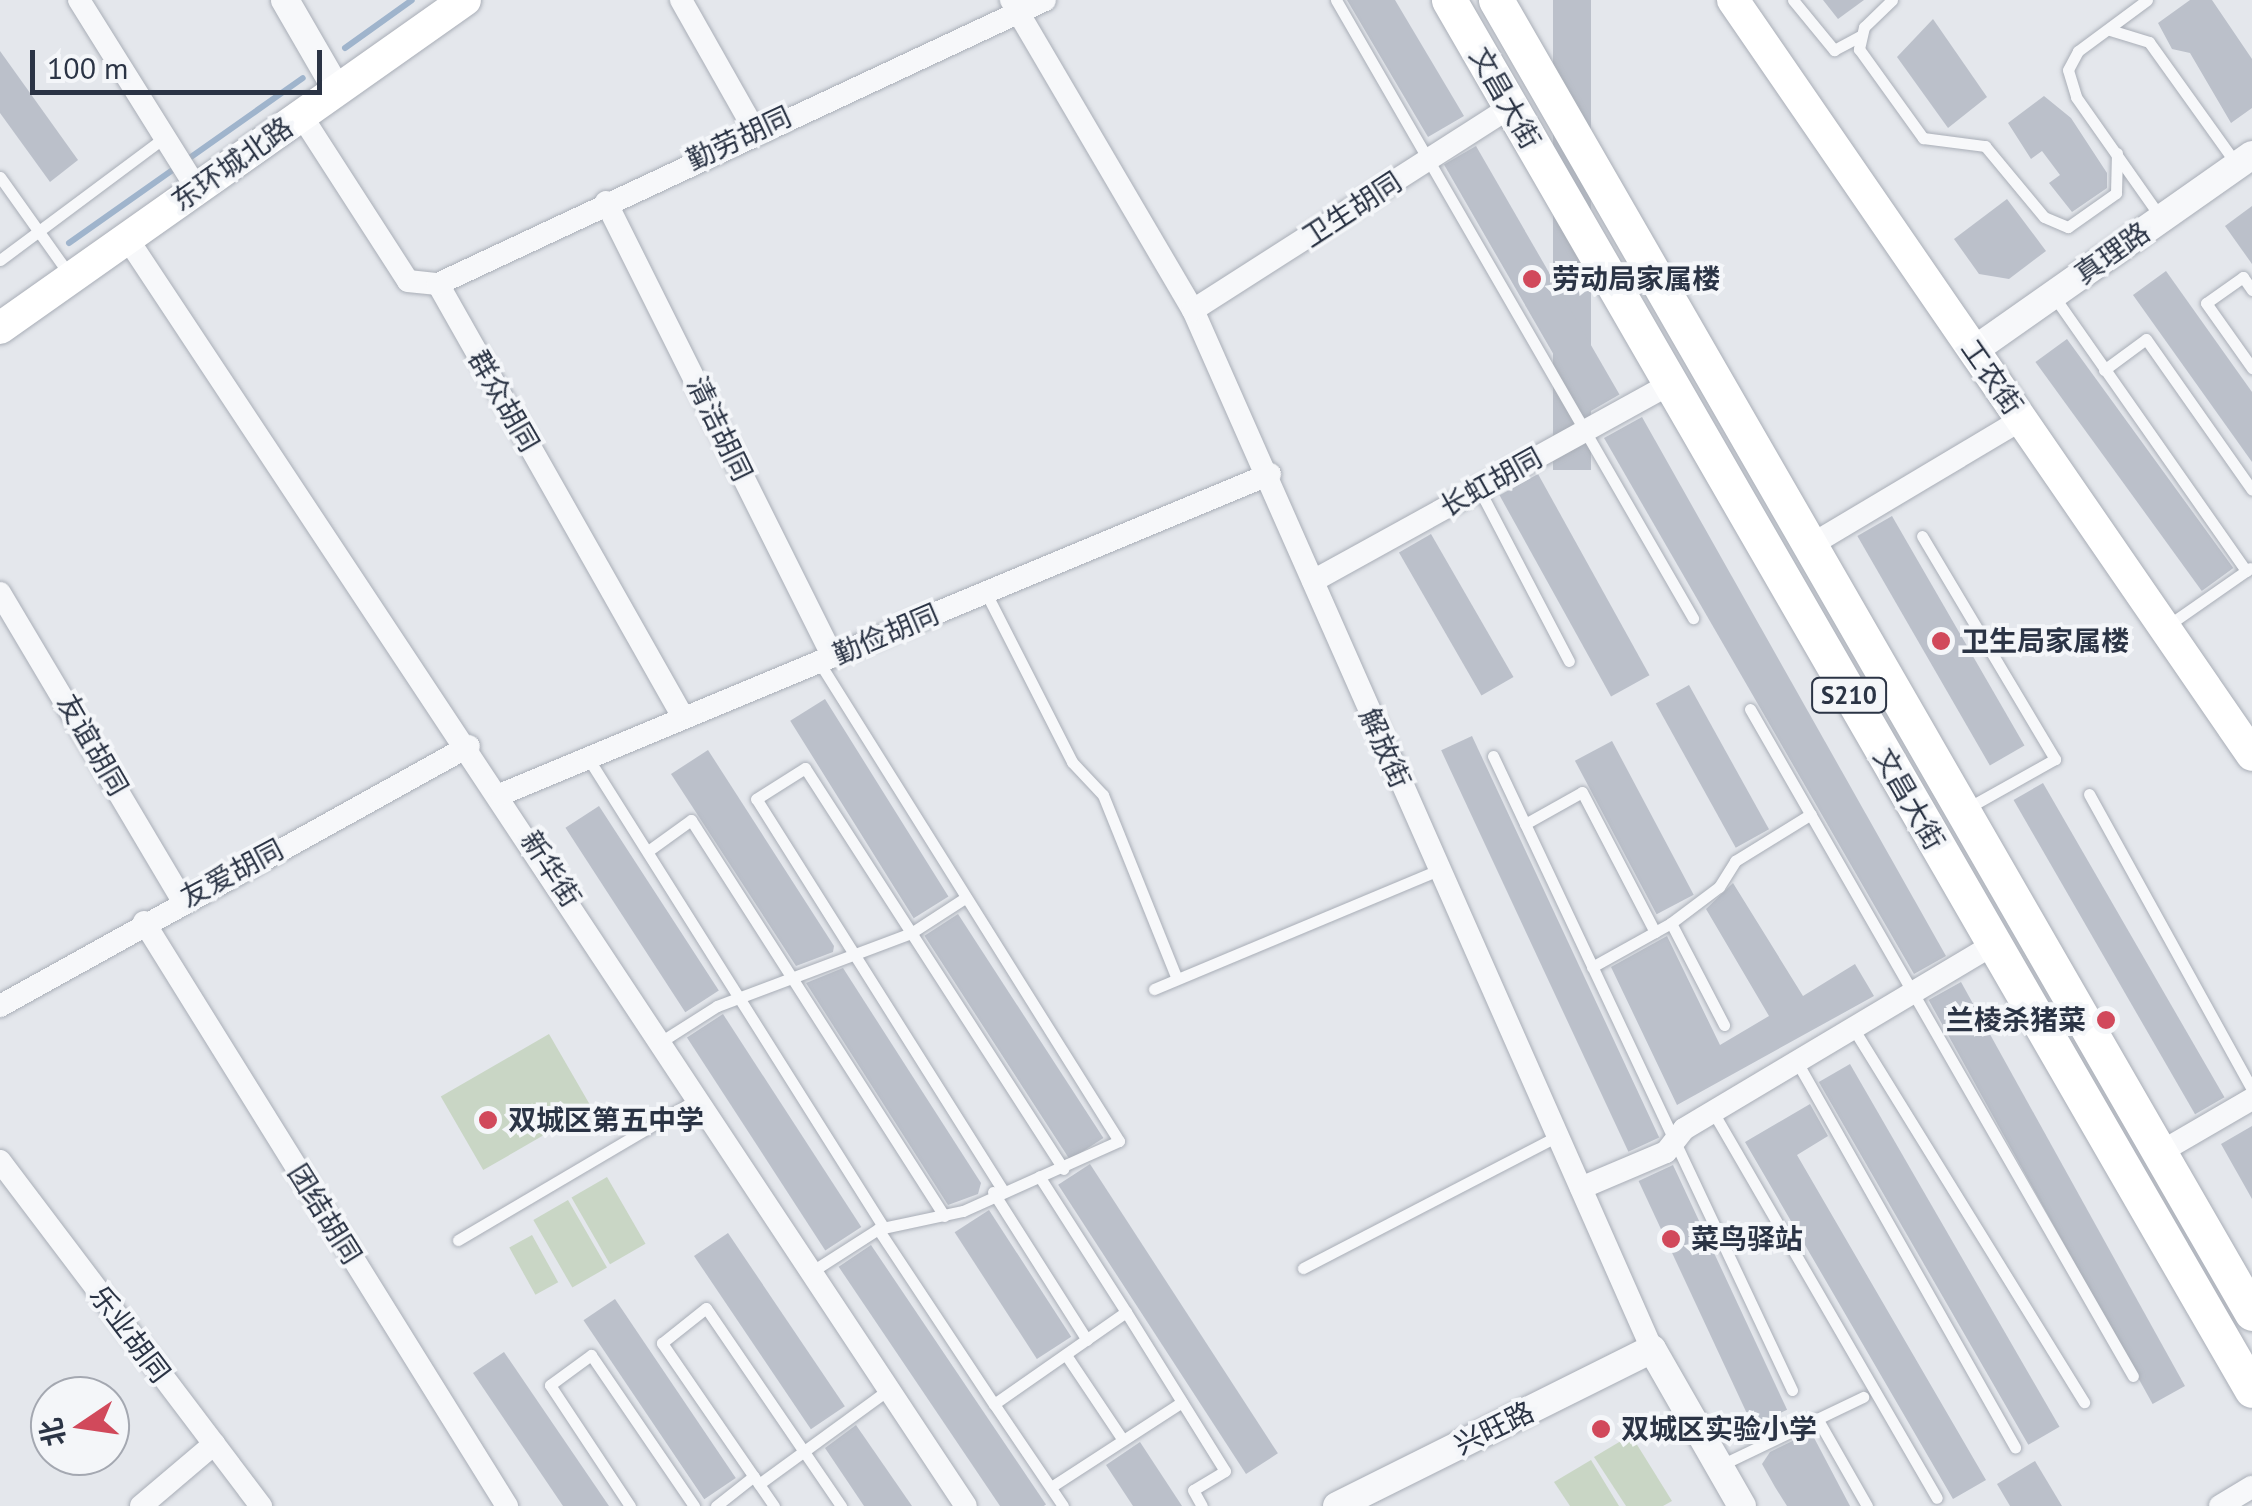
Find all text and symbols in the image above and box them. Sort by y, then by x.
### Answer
scale bar [35,30,328,92]
street label: 文昌大街 [1462,41,1548,155]
text: 100 m [47,48,128,87]
street label: 勤劳胡同 [681,99,797,177]
street label: 东环城北路 [165,110,299,218]
street label: 卫生胡同 [1296,164,1408,254]
street label: 真理路 [2068,215,2156,291]
place label: 劳动局家属楼 [1552,262,1720,296]
marker: 劳动局家属楼 [1521,268,1543,290]
street label: 工农街 [1954,333,2030,421]
street label: 群众胡同 [461,344,547,458]
street label: 清洁胡同 [680,371,760,487]
street label: 长虹胡同 [1434,440,1548,524]
street label: 勤俭胡同 [828,597,944,671]
place label: 卫生局家属楼 [1961,624,2129,658]
marker: 卫生局家属楼 [1930,630,1952,652]
road number: S210 [1809,675,1889,715]
street label: 友谊胡同 [50,688,136,802]
street label: 解放街 [1353,703,1417,793]
street label: 文昌大街 [1866,742,1952,856]
street label: 新华街 [514,825,588,913]
street label: 友爱胡同 [175,832,289,914]
place label: 兰棱杀猪菜 [1946,1003,2086,1037]
marker: 兰棱杀猪菜 [2095,1009,2117,1031]
place label: 双城区第五中学 [508,1103,704,1137]
marker: 双城区第五中学 [477,1109,499,1131]
street label: 团结胡同 [281,1158,369,1270]
place label: 菜鸟驿站 [1691,1222,1803,1256]
marker: 菜鸟驿站 [1660,1228,1682,1250]
street label: 乐业胡同 [83,1279,177,1389]
north arrow [30,1376,130,1476]
street label: 兴旺路 [1449,1394,1539,1462]
place label: 双城区实验小学 [1621,1412,1817,1446]
text: 北 [31,1415,73,1450]
marker: 双城区实验小学 [1590,1418,1612,1440]

